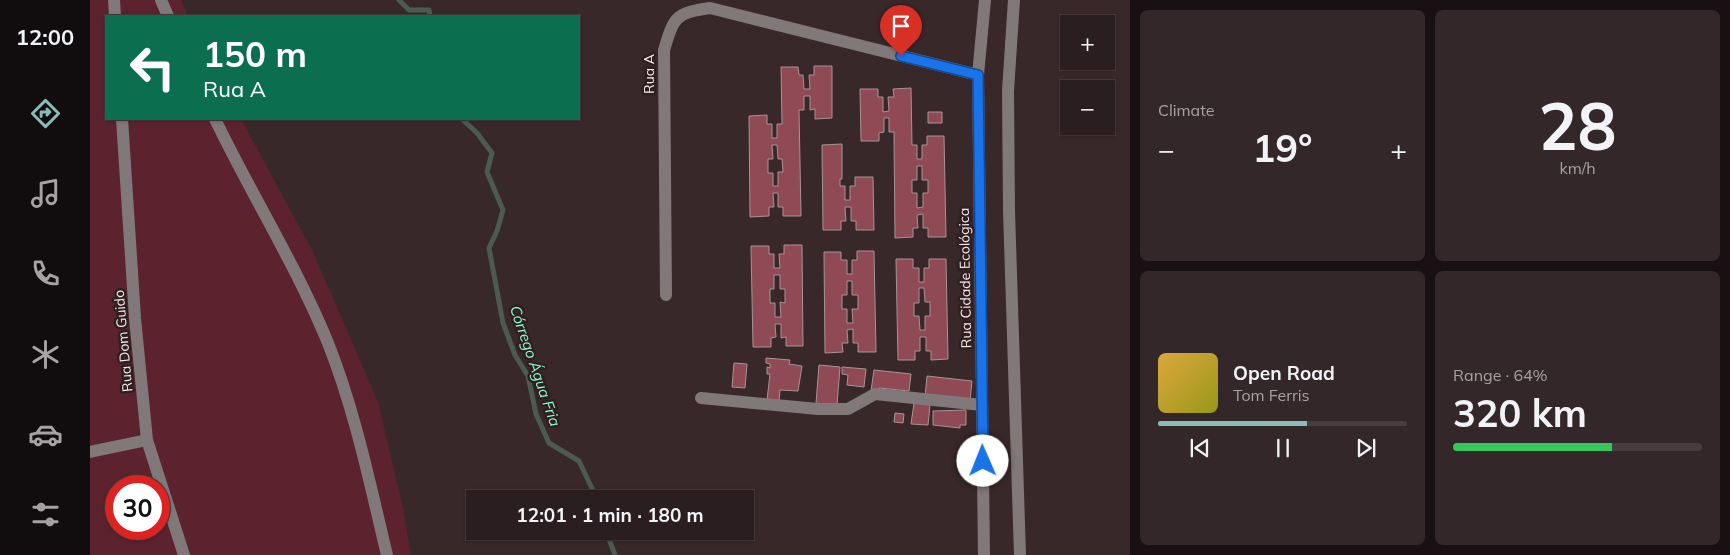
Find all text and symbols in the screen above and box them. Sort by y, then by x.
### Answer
pin [880,5,922,56]
icon: arrive [887,12,915,40]
map controls [1060,15,1115,135]
button: + [1060,15,1115,70]
text: 12:00 [16,23,74,51]
text: 150 m [203,32,307,76]
icon: left [120,35,185,100]
street label: Rua A [640,53,658,94]
text: Rua A [203,75,266,103]
button: − [1060,80,1115,135]
text: 28 [1538,85,1617,166]
icon: directions [28,96,63,131]
text: Climate [1158,100,1214,120]
text: 19° [1252,124,1313,172]
text: − [1158,132,1175,167]
text: + [1390,132,1407,167]
text: km/h [1559,158,1596,178]
icon: music [28,176,63,211]
street label: Rua Cidade Ecológica [955,208,975,348]
icon: phone [28,256,63,291]
street label: Rua Dom Guido [110,289,136,393]
water label: Córrego Água Fria [506,303,565,429]
icon: climate [28,337,63,372]
text: Open Road [1233,361,1335,385]
text: Range · 64% [1453,365,1548,385]
text: Tom Ferris [1233,385,1310,405]
text: 320 km [1453,389,1587,437]
icon: car [28,417,63,452]
position arrow [956,434,1008,486]
icon: previous [1186,434,1214,462]
icon: pause [1269,434,1297,462]
icon: next [1352,434,1380,462]
speed limit sign: 30 [105,475,170,540]
icon: filters [28,497,63,532]
text: 12:01 · 1 min · 180 m [516,503,704,527]

